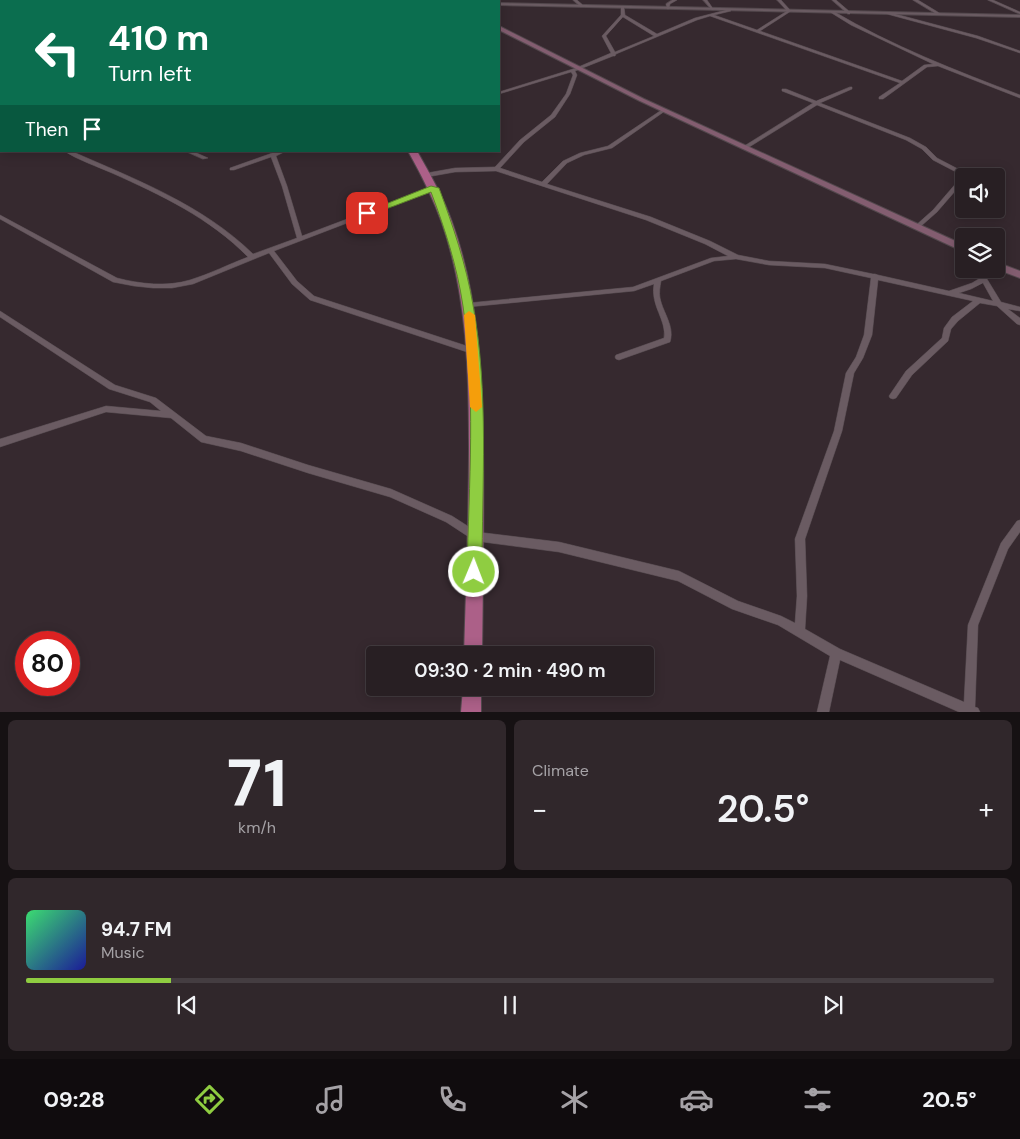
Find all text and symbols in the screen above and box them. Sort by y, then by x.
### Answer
text: 410 m [108,15,209,61]
icon: left [25,20,90,85]
text: Turn left [108,59,192,88]
icon: arrive [78,115,106,143]
text: Then [25,117,68,142]
map controls [955,168,1005,278]
button: sound [955,168,1005,218]
pin [346,192,388,234]
icon: arrive [353,199,381,227]
button: layers [955,228,1005,278]
position arrow [447,545,499,597]
speed limit sign: 80 [15,631,80,696]
text: 09:30 · 2 min · 490 m [414,658,606,683]
text: 71 [227,742,287,826]
text: Climate [532,760,589,781]
text: 20.5° [717,784,809,834]
text: − [532,791,547,828]
text: + [979,791,994,828]
text: km/h [238,817,276,838]
text: 94.7 FM [101,917,172,942]
text: Music [101,942,145,963]
icon: previous [173,991,201,1019]
icon: pause [496,991,524,1019]
icon: next [819,991,847,1019]
icon: directions [192,1082,227,1117]
icon: music [313,1082,348,1117]
icon: phone [435,1082,470,1117]
icon: climate [557,1082,592,1117]
icon: car [679,1082,714,1117]
icon: filters [800,1082,835,1117]
text: 09:28 [43,1085,105,1114]
text: 20.5° [922,1085,977,1114]

